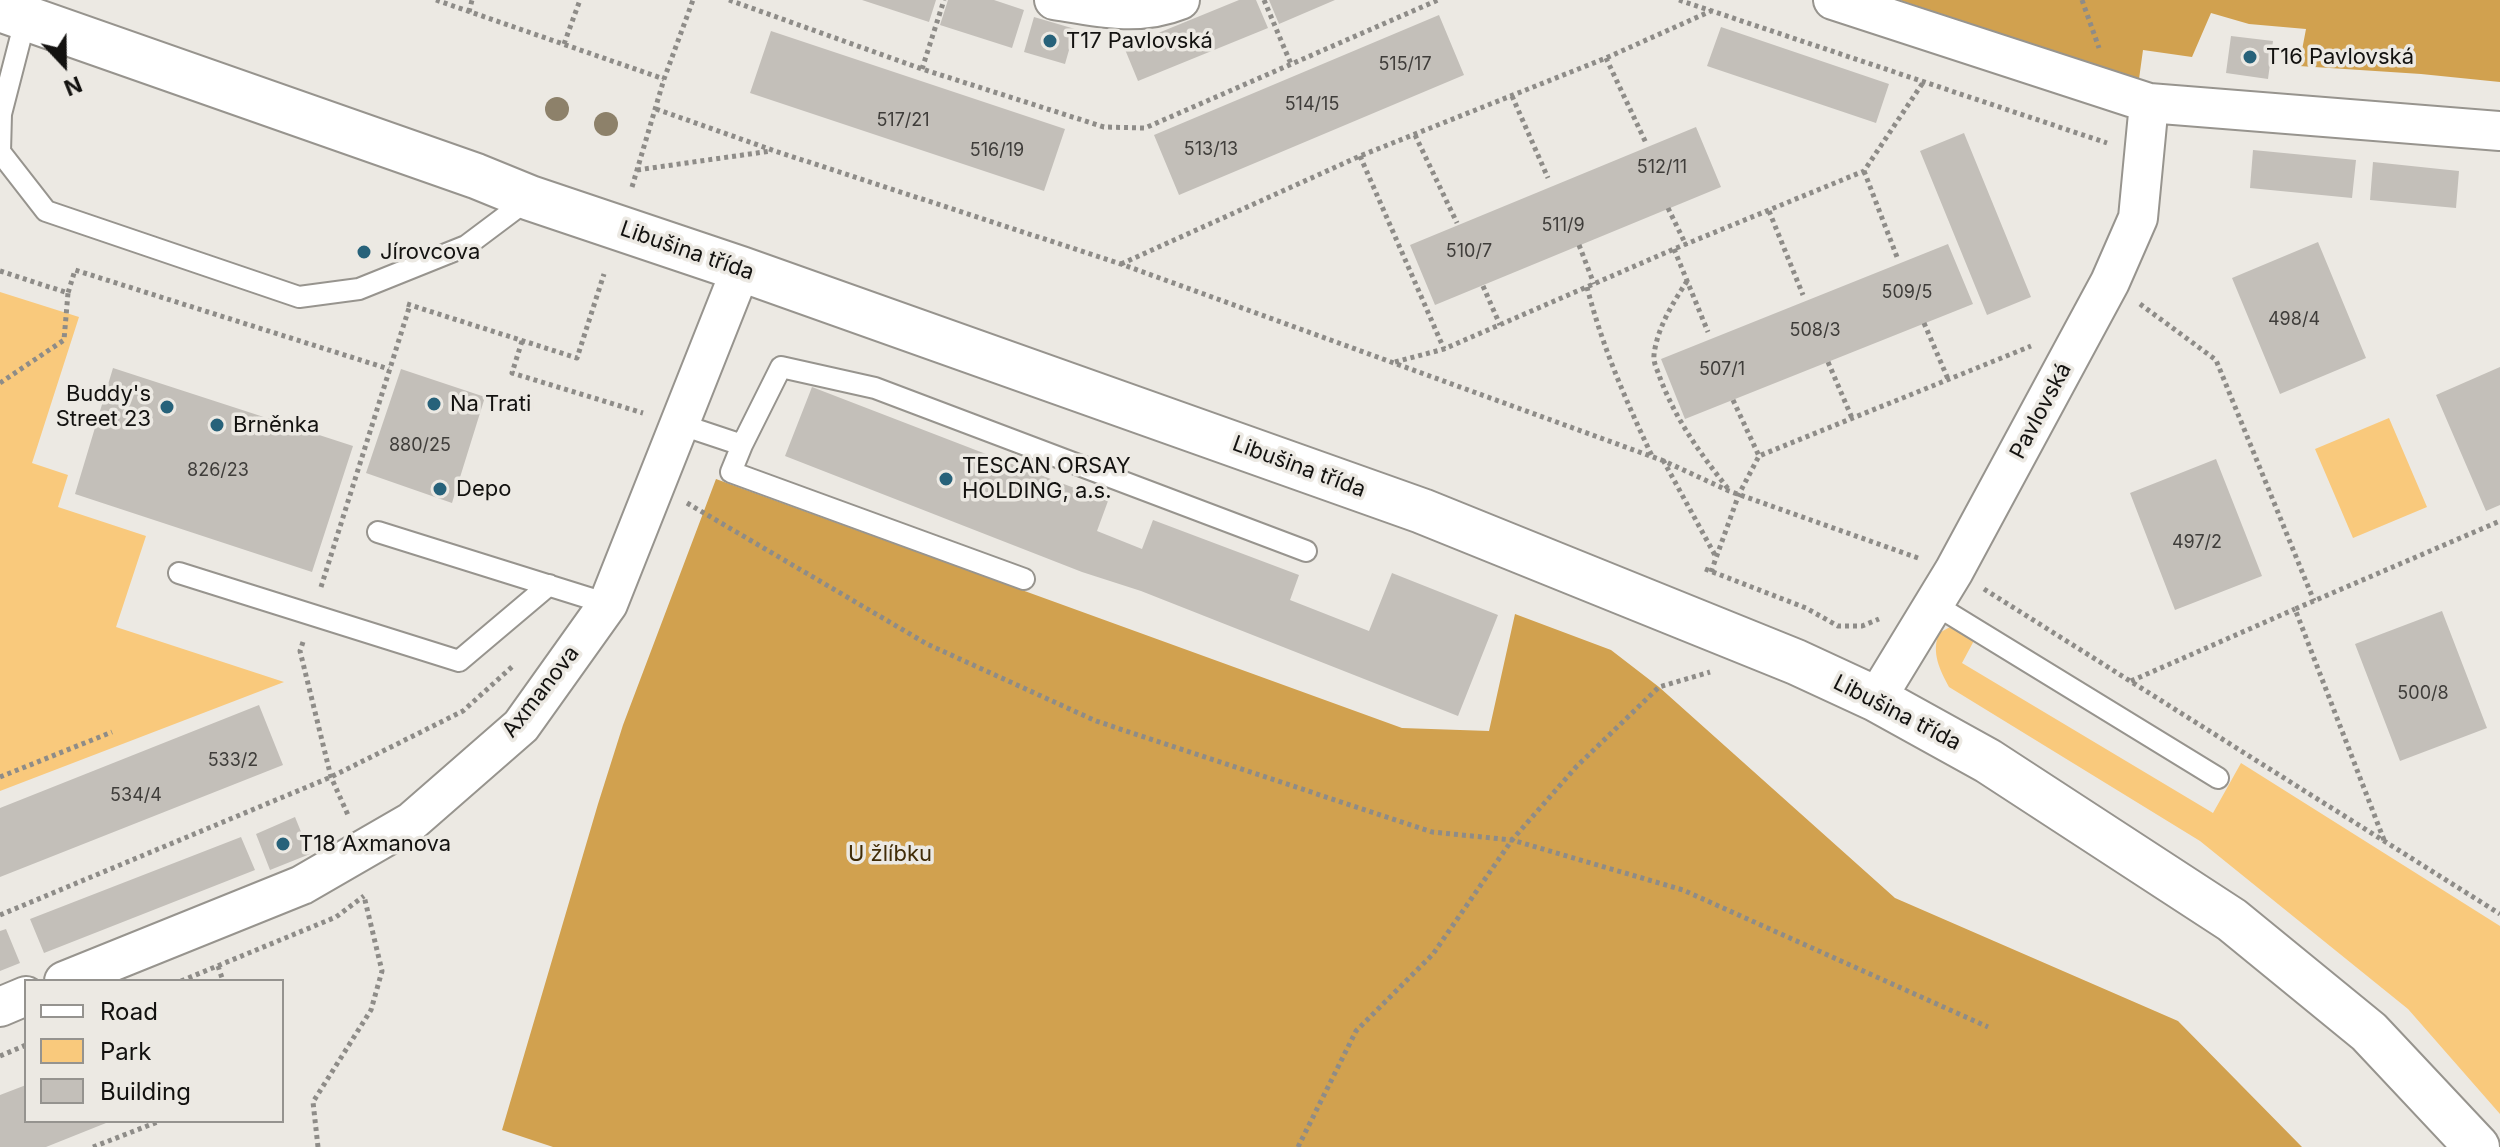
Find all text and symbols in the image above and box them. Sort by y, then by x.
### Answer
north arrow [24,24,104,104]
place label: T17 Pavlovská [1066,28,1213,54]
marker: T17 Pavlovská [1041,32,1059,50]
place label: T16 Pavlovská [2266,44,2414,70]
marker: T16 Pavlovská [2241,48,2259,66]
house number: 515/17 [1378,54,1432,76]
text: N [60,71,86,101]
house number: 514/15 [1285,94,1339,116]
house number: 517/21 [876,110,930,132]
house number: 513/13 [1184,139,1238,161]
house number: 516/19 [970,140,1024,162]
house number: 512/11 [1637,157,1687,179]
house number: 511/9 [1541,215,1585,237]
street label: Libušina třída [617,216,757,286]
place label: Jírovcova [380,239,480,265]
house number: 510/7 [1446,241,1492,263]
marker: Jírovcova [355,243,373,261]
house number: 509/5 [1882,282,1932,304]
house number: 498/4 [2268,309,2320,331]
house number: 508/3 [1789,320,1841,342]
street label: Pavlovská [2005,358,2077,464]
house number: 507/1 [1699,359,1745,381]
place label: Buddy's Street 23 [56,381,151,432]
place label: Na Trati [450,391,531,417]
marker: Na Trati [425,395,443,413]
marker: Buddy's Street 23 [158,398,176,416]
place label: Brněnka [233,412,319,438]
marker: Brněnka [208,416,226,434]
street label: Libušina třída [1229,431,1369,503]
house number: 880/25 [389,435,451,457]
place label: TESCAN ORSAY HOLDING, a.s. [962,453,1131,504]
house number: 826/23 [187,460,249,482]
marker: TESCAN ORSAY HOLDING, a.s. [937,470,955,488]
place label: Depo [456,476,511,502]
marker: Depo [431,480,449,498]
house number: 497/2 [2172,532,2222,554]
street label: Axmanova [497,641,585,743]
street label: Libušina třída [1829,670,1965,756]
house number: 500/8 [2397,683,2449,705]
house number: 533/2 [208,750,258,772]
house number: 534/4 [110,785,162,807]
place label: T18 Axmanova [299,831,451,857]
marker: T18 Axmanova [274,835,292,853]
park label: U žlíbku [848,841,932,867]
legend [24,979,284,1123]
text: Road [100,997,158,1026]
text: Park [100,1037,151,1066]
text: Building [100,1077,191,1106]

